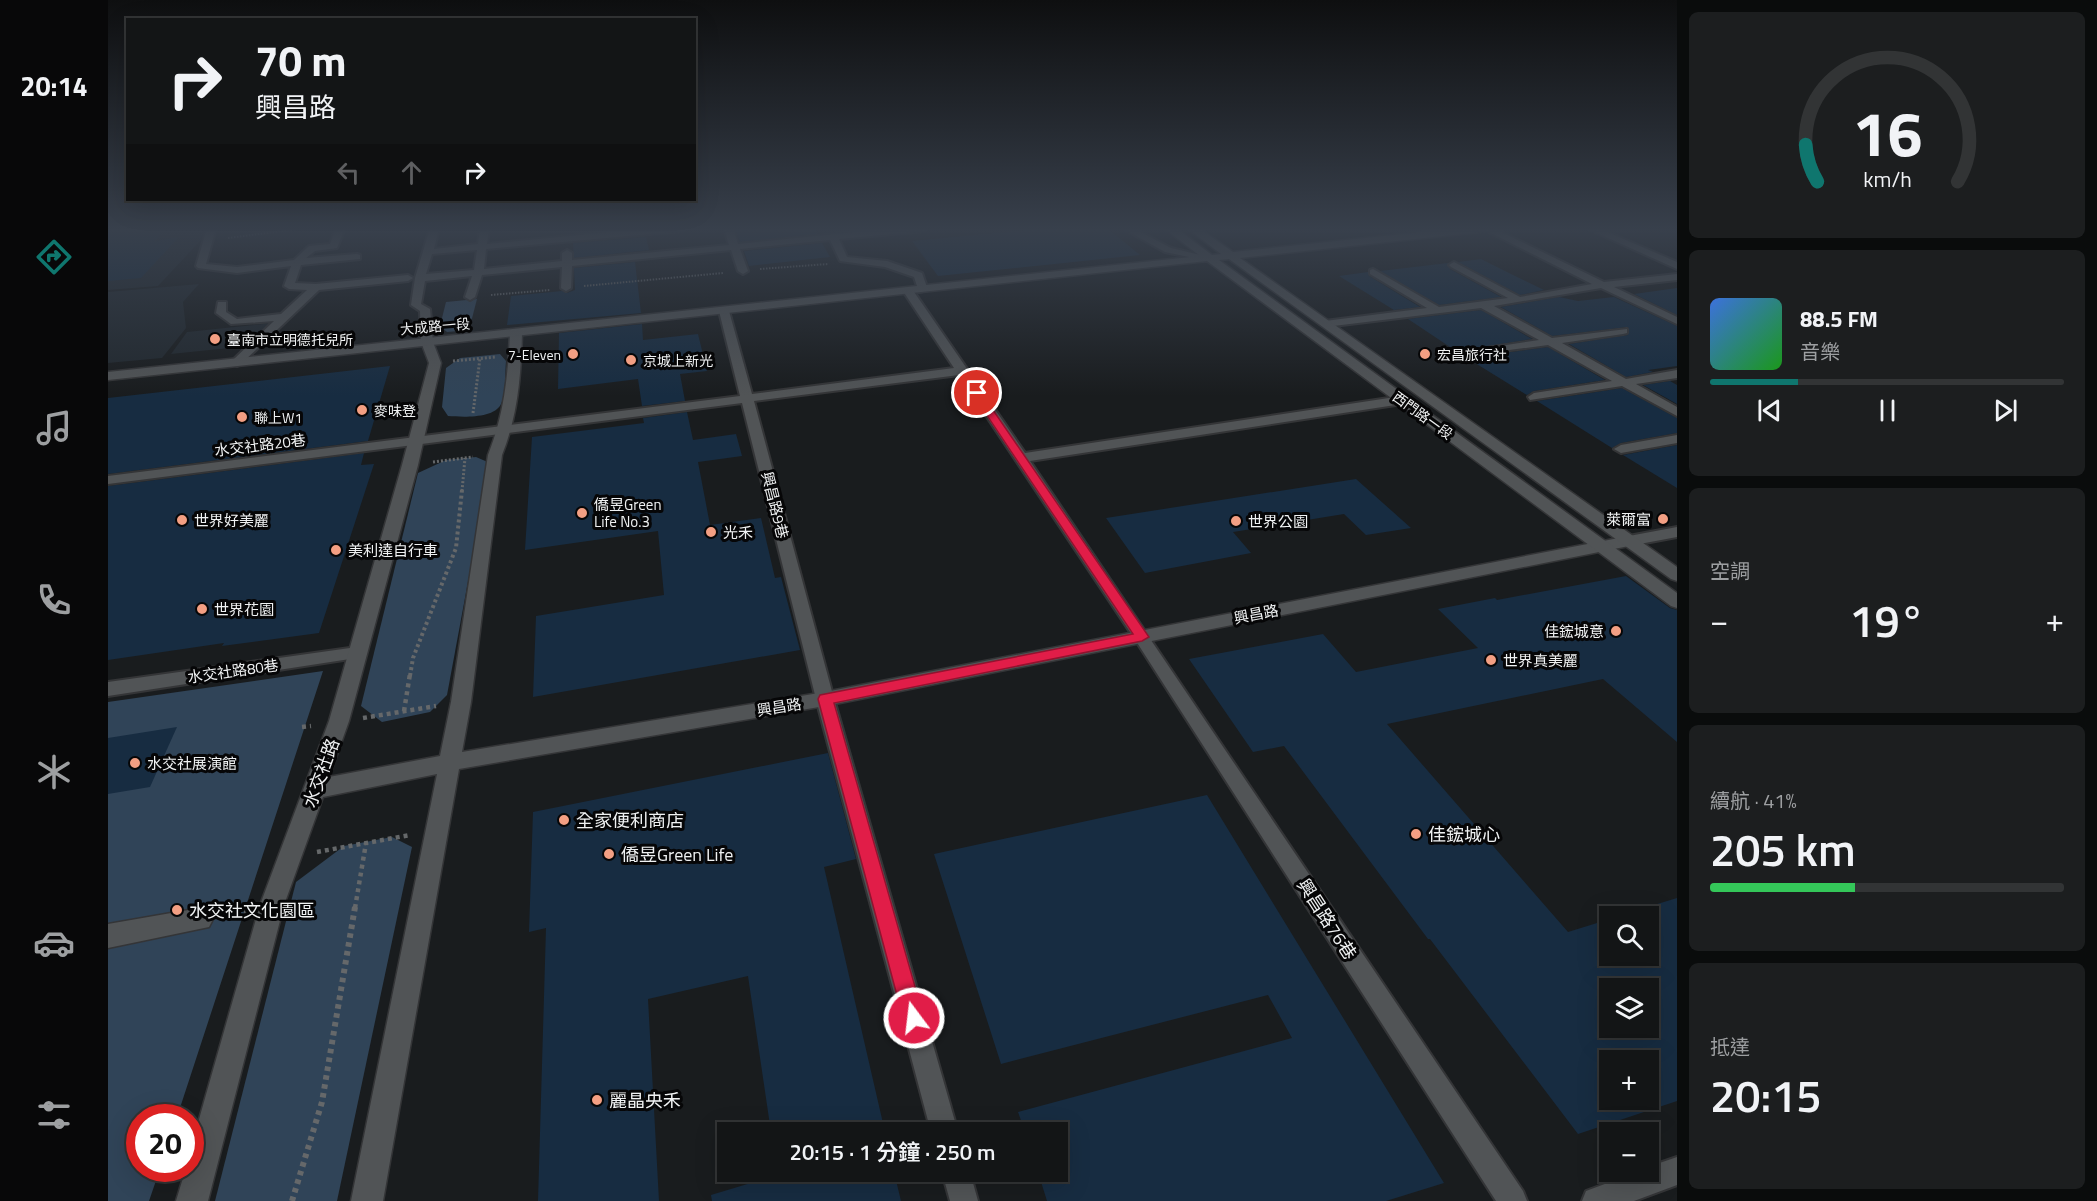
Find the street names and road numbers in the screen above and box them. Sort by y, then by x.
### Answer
street label: 大成路一段 [399,312,471,340]
street label: 西門路一段 [1389,386,1457,444]
street label: 水交社路20巷 [213,428,307,462]
street label: 興昌路9巷 [756,469,794,541]
street label: 興昌路 [1232,598,1280,630]
street label: 水交社路80巷 [186,653,280,689]
street label: 興昌路 [755,692,803,722]
street label: 水交社路 [296,735,346,811]
street label: 興昌路76巷 [1291,873,1363,965]

